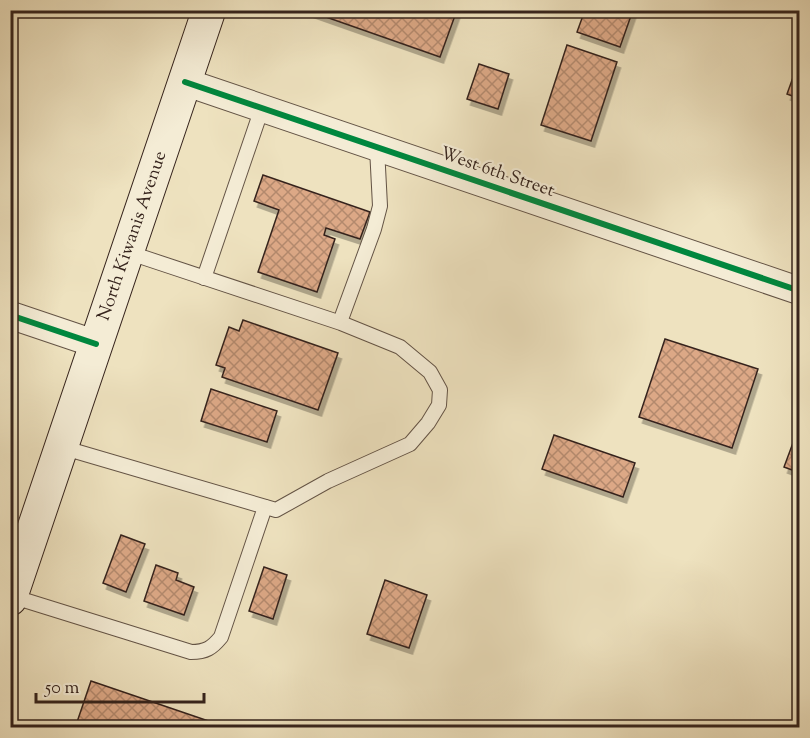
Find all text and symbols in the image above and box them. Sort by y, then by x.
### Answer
street label: West 6th Street [436,141,558,205]
street label: North Kiwanis Avenue [92,148,174,324]
scale bar [36,666,204,704]
text: 50 m [44,676,80,702]

